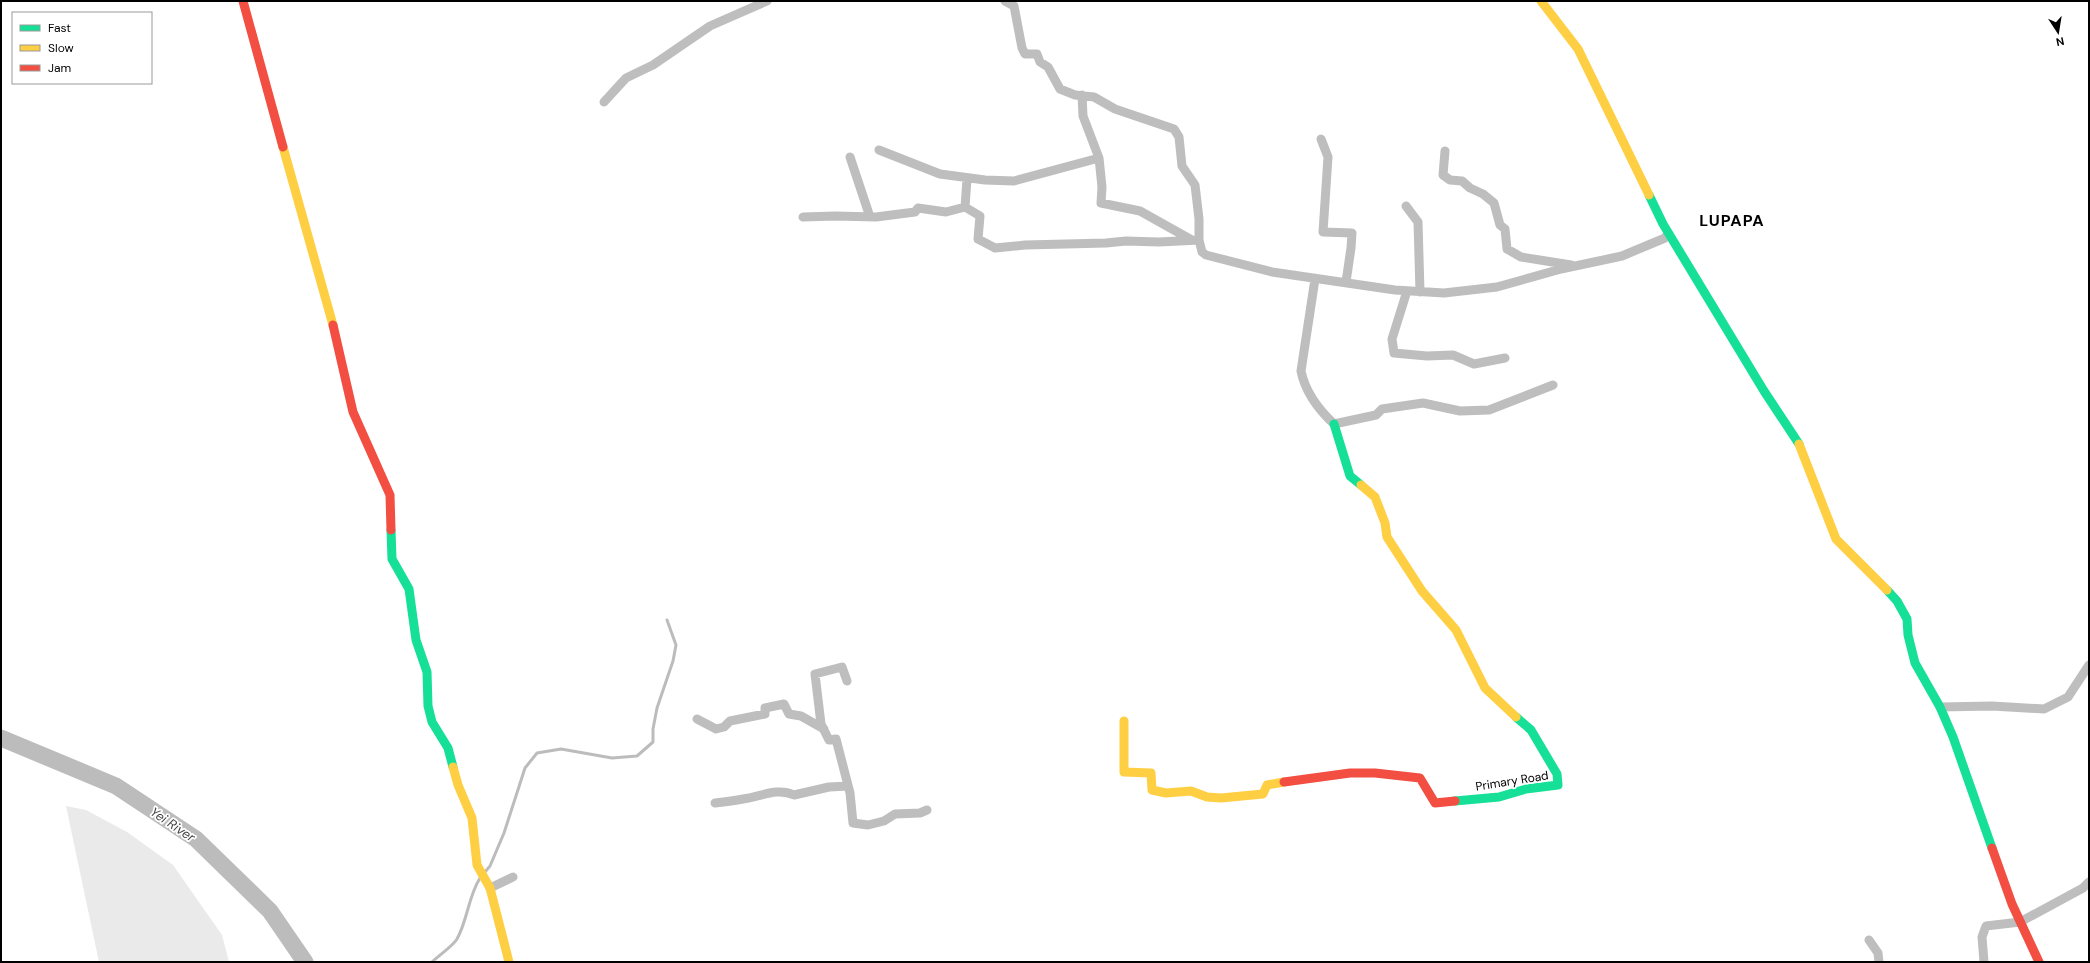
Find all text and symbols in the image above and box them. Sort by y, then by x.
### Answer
legend [12,12,152,84]
north arrow [2038,12,2078,52]
text: Fast [48,20,71,36]
text: N [2055,34,2065,49]
text: Slow [48,40,74,56]
text: Jam [48,60,71,76]
district label: LUPAPA [1699,210,1765,231]
street label: Primary Road [1474,767,1550,795]
water label: Yei River [147,803,199,846]

